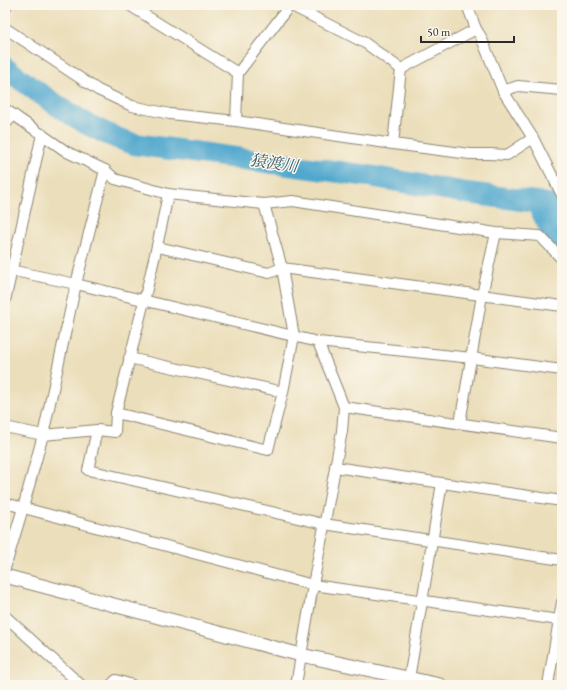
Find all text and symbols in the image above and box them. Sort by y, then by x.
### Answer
scale bar [421,18,514,44]
text: 50 m [427,24,451,40]
water label: 猿渡川 [249,149,301,177]

